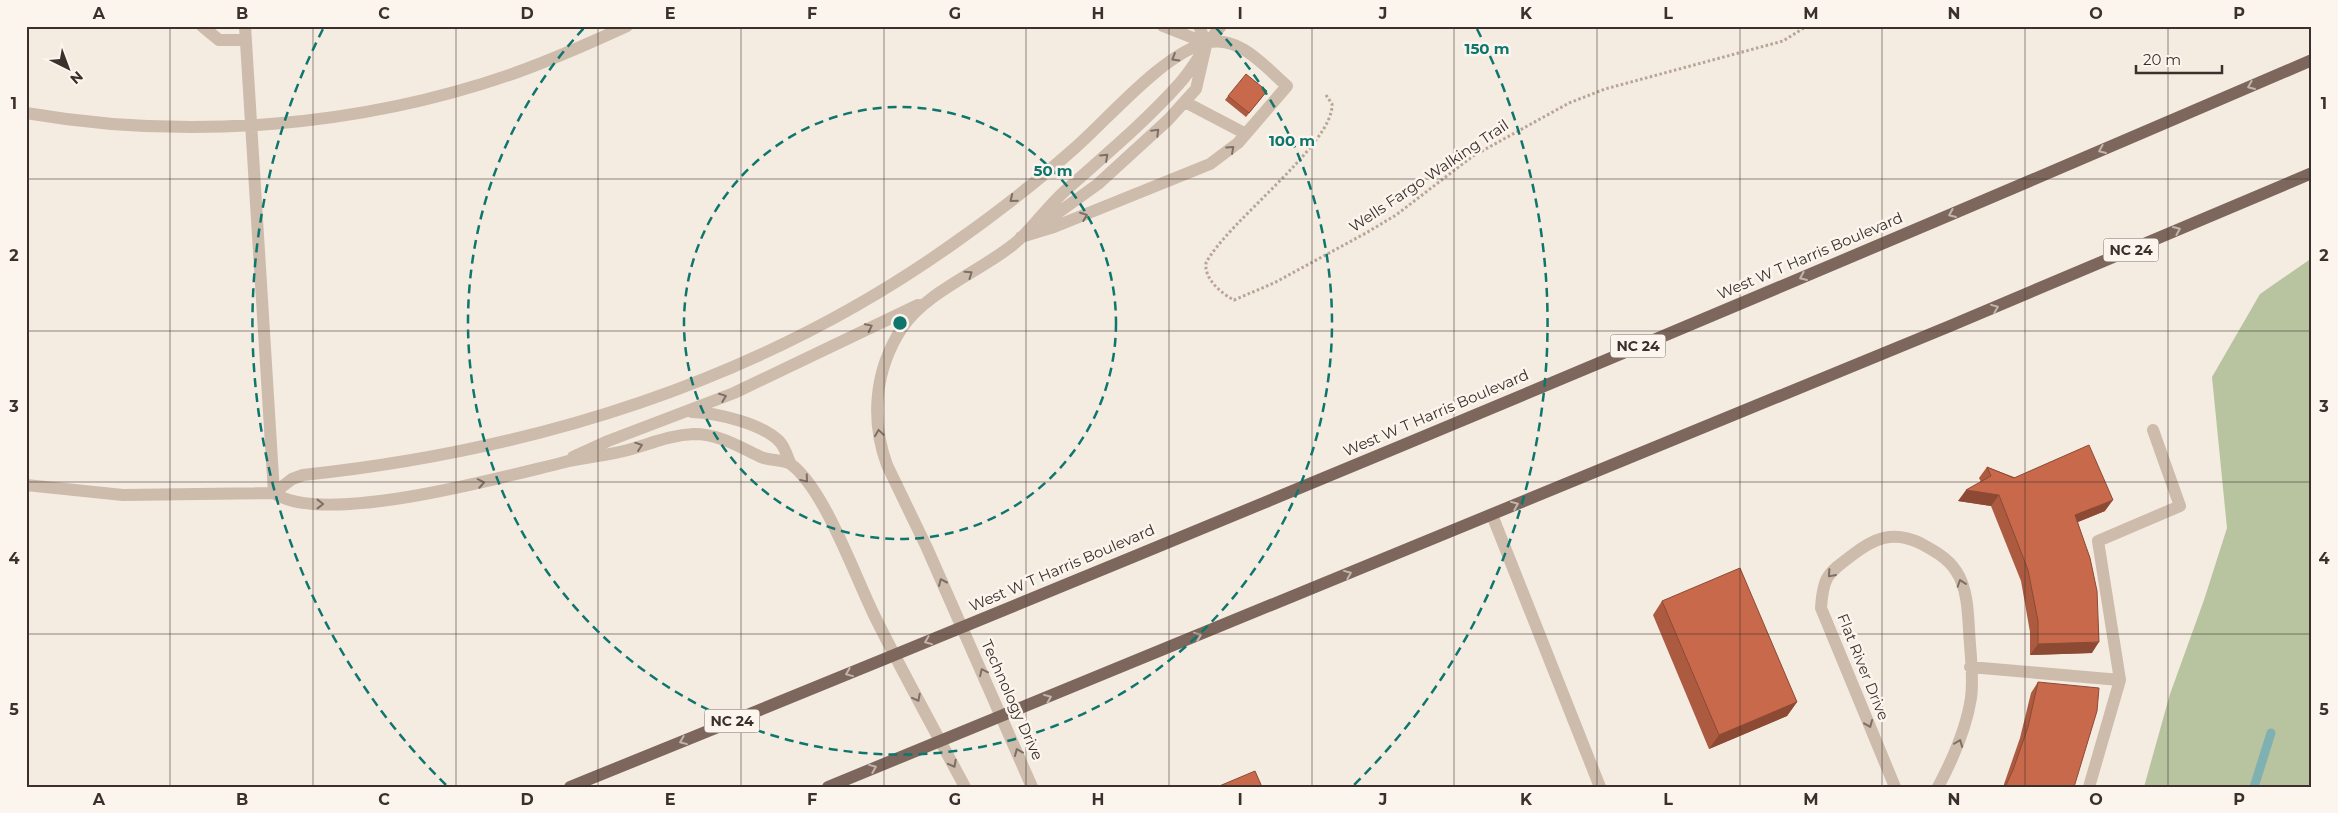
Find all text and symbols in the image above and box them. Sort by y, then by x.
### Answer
text: A [92,4,106,23]
text: B [236,4,248,23]
text: C [378,4,390,23]
text: D [520,4,534,23]
text: E [665,4,675,23]
text: F [807,4,817,23]
text: G [949,4,961,23]
text: H [1092,4,1104,23]
text: I [1237,4,1243,23]
text: J [1378,4,1387,23]
text: K [1520,4,1533,23]
text: L [1663,4,1673,23]
text: M [1803,4,1819,23]
text: N [1948,4,1960,23]
text: O [2089,4,2103,23]
text: P [2233,4,2245,23]
text: 150 m [1465,39,1509,58]
north arrow [42,42,92,92]
scale bar [2136,42,2222,74]
text: 20 m [2143,50,2181,69]
one-way arrow [1172,52,1181,62]
text: N [66,67,87,88]
one-way arrow [2247,79,2256,90]
text: 1 [11,94,17,113]
text: 1 [2321,94,2327,113]
street label: Wells Fargo Walking Trail [1345,115,1512,236]
one-way arrow [1150,129,1159,138]
text: 100 m [1269,131,1315,150]
one-way arrow [2098,144,2107,154]
one-way arrow [1226,146,1235,155]
one-way arrow [1099,154,1108,163]
text: 50 m [1033,161,1073,180]
one-way arrow [1010,194,1019,203]
one-way arrow [1948,207,1957,218]
street label: West W T Harris Boulevard [1714,208,1906,303]
one-way arrow [1079,212,1088,222]
one-way arrow [2172,226,2181,237]
road number: NC 24 [2104,238,2158,262]
text: 2 [9,246,19,265]
text: 2 [2319,246,2329,265]
one-way arrow [964,271,973,280]
one-way arrow [1799,271,1807,281]
one-way arrow [1990,303,1999,314]
centre of rings [891,314,909,332]
one-way arrow [864,323,873,333]
road number: NC 24 [1610,334,1666,358]
street label: West W T Harris Boulevard [1340,365,1532,460]
one-way arrow [718,393,727,403]
text: 3 [8,397,19,416]
text: 3 [2318,397,2329,416]
one-way arrow [874,429,885,437]
one-way arrow [634,442,643,452]
one-way arrow [799,473,807,482]
one-way arrow [476,478,485,488]
one-way arrow [316,499,324,509]
one-way arrow [1510,501,1519,512]
street label: West W T Harris Boulevard [966,520,1158,615]
text: 4 [8,549,20,568]
text: 4 [2318,549,2330,568]
one-way arrow [1828,568,1837,577]
one-way arrow [1343,569,1352,580]
one-way arrow [938,578,949,587]
one-way arrow [1956,580,1966,588]
street label: Flat River Drive [1833,611,1894,723]
one-way arrow [1193,631,1202,642]
one-way arrow [924,635,933,645]
street label: Technology Drive [977,637,1048,763]
one-way arrow [845,667,854,677]
one-way arrow [978,668,989,677]
one-way arrow [911,693,921,702]
one-way arrow [1043,694,1052,704]
text: 5 [9,700,19,719]
text: 5 [2319,700,2329,719]
road number: NC 24 [704,709,760,732]
one-way arrow [1863,719,1873,727]
one-way arrow [679,735,687,745]
one-way arrow [1953,739,1963,748]
one-way arrow [1013,748,1024,757]
one-way arrow [947,759,957,768]
one-way arrow [869,764,877,774]
text: A [92,790,106,809]
text: B [236,790,248,809]
text: C [378,790,390,809]
text: D [520,790,534,809]
text: E [665,790,675,809]
text: F [807,790,817,809]
text: G [949,790,961,809]
text: H [1092,790,1104,809]
text: I [1237,790,1243,809]
text: J [1378,790,1387,809]
text: K [1520,790,1533,809]
text: L [1663,790,1673,809]
text: M [1803,790,1819,809]
text: N [1948,790,1960,809]
text: O [2089,790,2103,809]
text: P [2233,790,2245,809]

